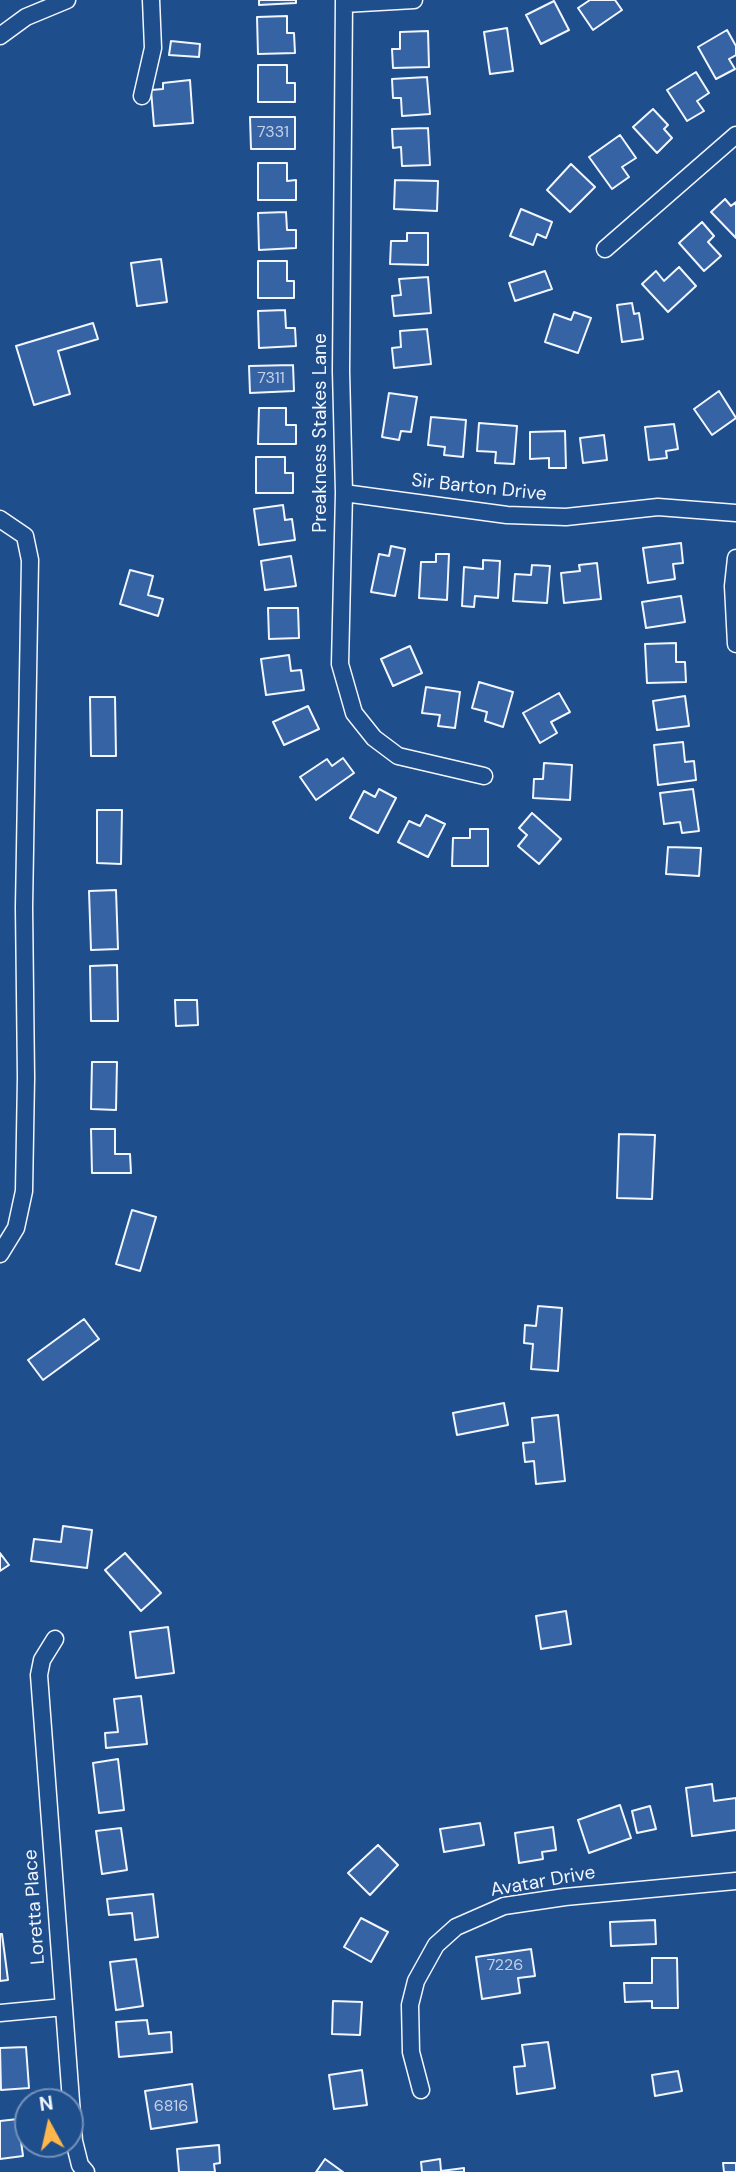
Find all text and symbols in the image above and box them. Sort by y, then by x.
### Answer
house number: 7331 [257,123,289,143]
street label: Preakness Stakes Lane [310,333,332,533]
house number: 7311 [257,369,285,389]
street label: Sir Barton Drive [410,470,548,506]
street label: Loretta Place [20,1849,50,1965]
street label: Avatar Drive [489,1862,597,1902]
house number: 7226 [487,1956,523,1976]
north arrow [14,2088,84,2158]
text: N [38,2090,55,2117]
house number: 6816 [154,2097,188,2117]

